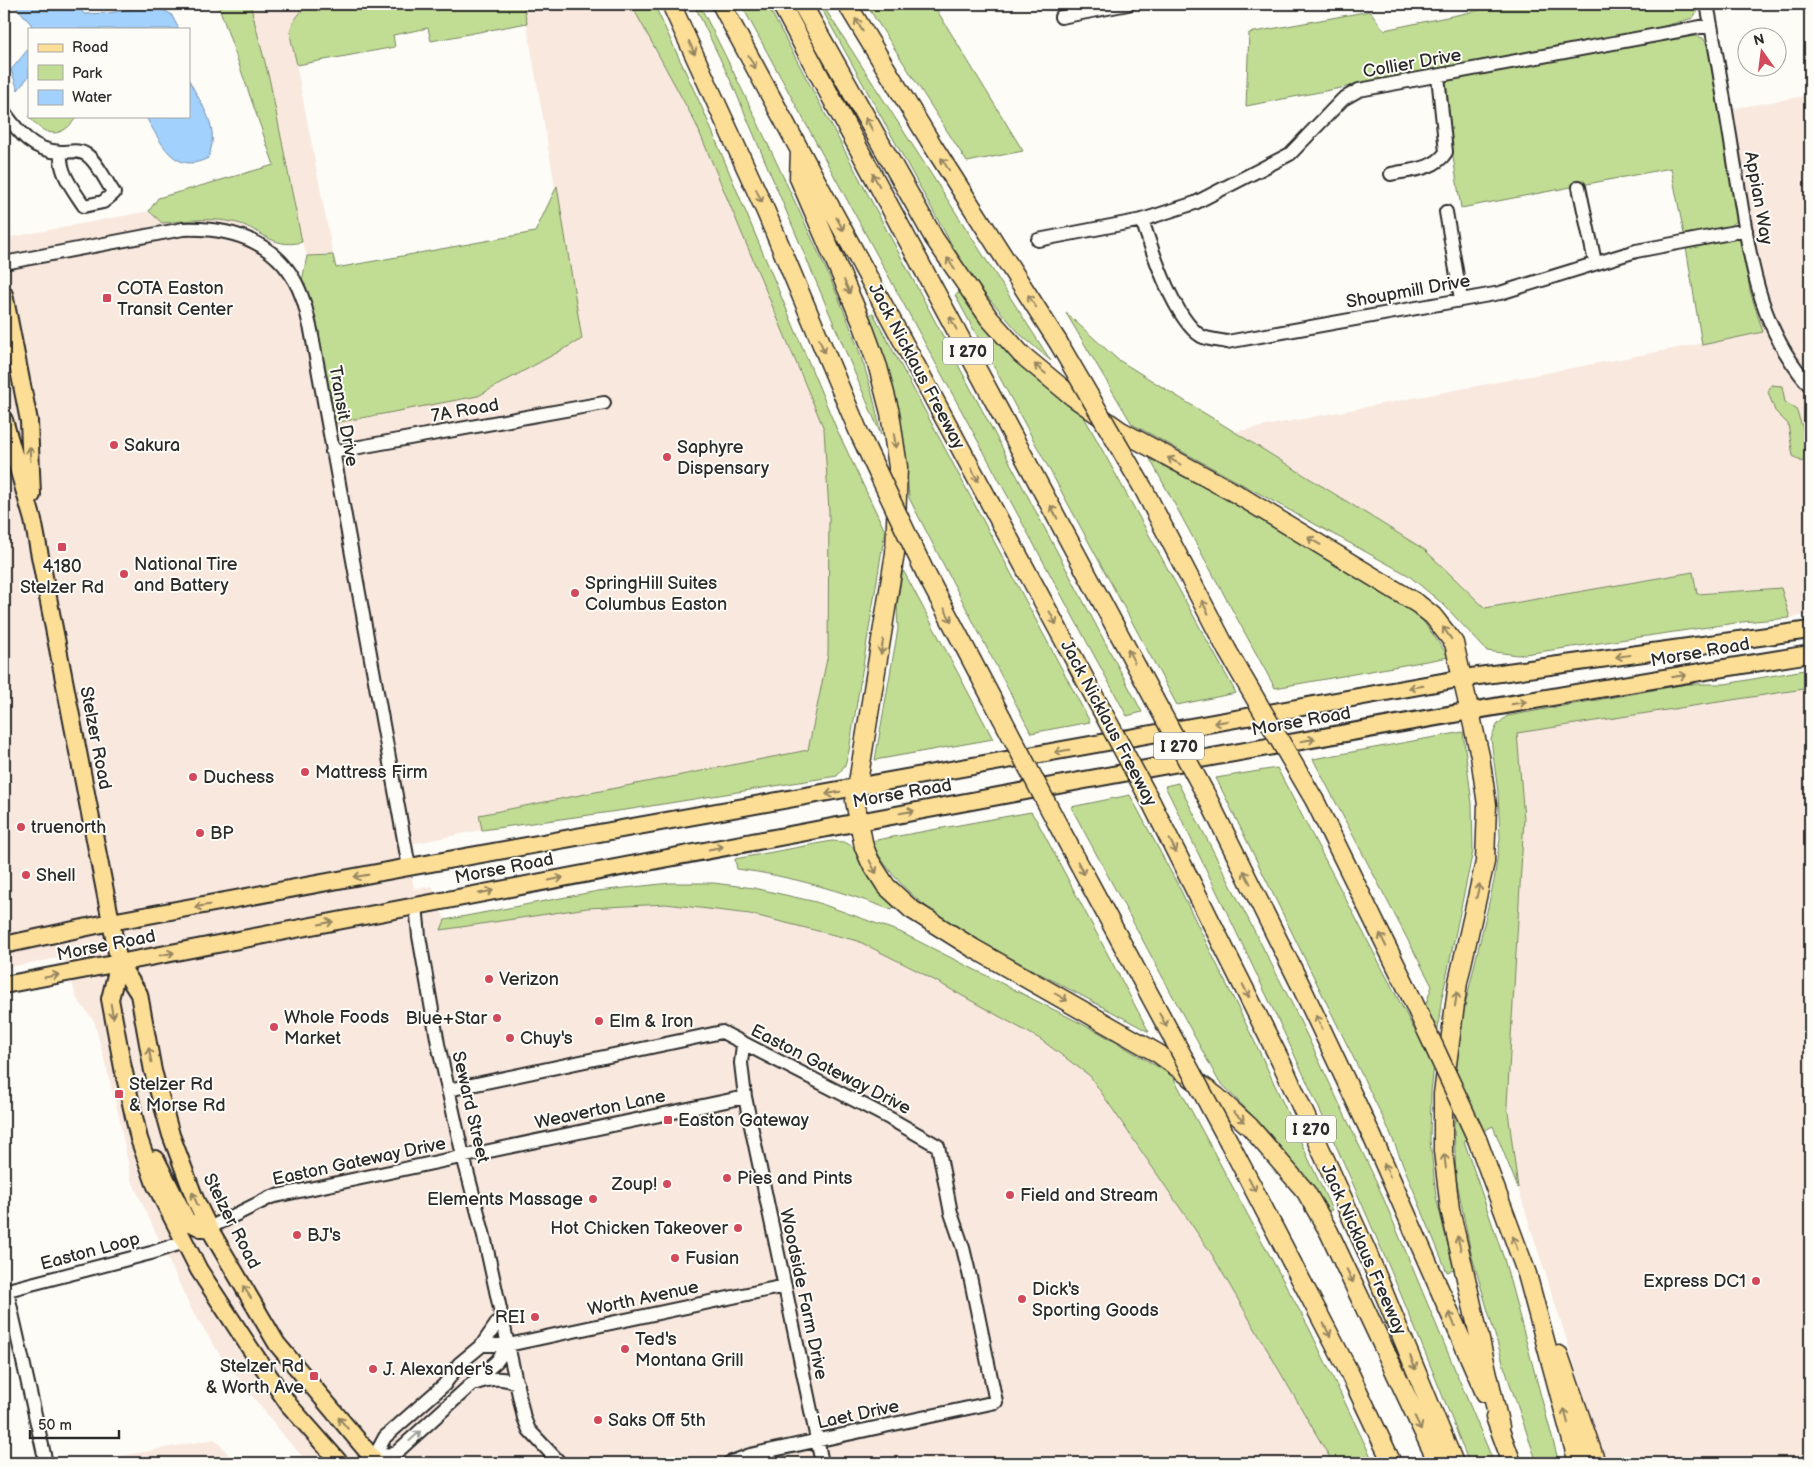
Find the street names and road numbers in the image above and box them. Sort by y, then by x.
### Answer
street label: Collier Drive [1361,44,1463,82]
street label: Appian Way [1740,150,1777,247]
street label: Shoupmill Drive [1344,270,1472,313]
street label: Jack Nicklaus Freeway [864,280,970,454]
road number: I 270 [943,338,993,364]
street label: Transit Drive [324,364,363,469]
street label: 7A Road [430,394,501,427]
street label: Morse Road [1649,633,1751,672]
street label: Jack Nicklaus Freeway [1056,637,1162,811]
street label: Stelzer Road [75,685,116,791]
street label: Morse Road [1250,702,1352,741]
road number: I 270 [1154,732,1204,759]
street label: Morse Road [851,774,953,813]
street label: Morse Road [453,849,555,888]
street label: Morse Road [55,926,157,965]
street label: Easton Gateway Drive [747,1020,915,1119]
street label: Seward Street [447,1049,494,1166]
street label: Weaverton Lane [533,1085,668,1134]
road number: I 270 [1286,1116,1336,1142]
street label: Easton Gateway Drive [270,1133,448,1190]
street label: Jack Nicklaus Freeway [1316,1160,1411,1339]
street label: Stelzer Road [198,1170,265,1273]
street label: Woodside Farm Drive [775,1207,832,1382]
street label: Easton Loop [38,1228,142,1275]
street label: Worth Avenue [586,1276,701,1321]
street label: Laet Drive [815,1395,901,1433]

